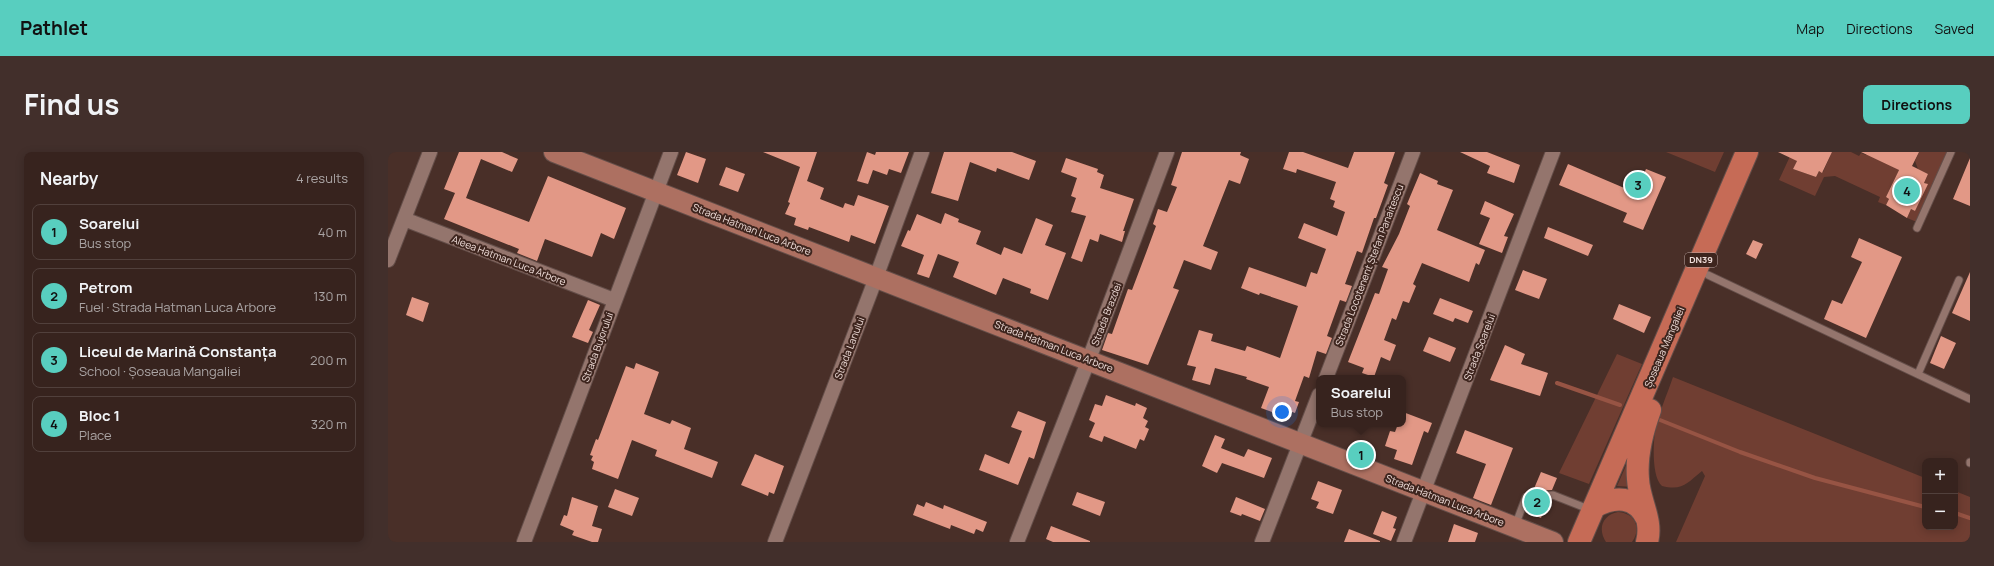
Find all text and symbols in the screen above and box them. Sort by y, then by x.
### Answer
text: Pathlet [20,15,88,41]
text: Map [1796,19,1824,38]
text: Directions [1846,19,1913,38]
text: Saved [1935,19,1974,38]
text: Find us [24,85,119,123]
button: Directions [1863,85,1970,124]
text: Nearby [40,167,98,190]
text: 4 results [296,169,348,187]
pin: 3 [1625,170,1651,200]
pin: 4 [1894,176,1920,206]
street label: Strada Locotenent Ștefan Panaitescu [1332,182,1406,348]
street label: Strada Hatman Luca Arbore [691,200,814,258]
text: Soarelui [79,213,139,234]
text: 1 [51,223,57,241]
text: 40 m [318,223,347,241]
street label: Aleea Hatman Luca Arbore [450,232,568,288]
text: Bus stop [79,234,131,252]
road number: DN39 [1685,253,1717,267]
text: Petrom [79,277,133,298]
street label: Strada Brazdei [1088,280,1124,348]
text: 2 [50,287,58,305]
text: 130 m [313,287,347,305]
text: Fuel · Strada Hatman Luca Arbore [79,298,276,316]
street label: Șoseaua Mangaliei [1641,305,1687,389]
street label: Strada Bujorului [578,310,616,384]
street label: Strada Soarelui [1460,312,1498,382]
street label: Strada Lanului [831,315,867,381]
street label: Strada Hatman Luca Arbore [993,317,1116,375]
text: Liceul de Marină Constanța [79,341,277,362]
text: 3 [50,351,58,369]
text: 200 m [310,351,347,369]
text: School · Șoseaua Mangaliei [79,362,241,380]
popup [1316,375,1406,427]
text: Soarelui [1331,382,1391,403]
your location [1272,402,1292,422]
text: Bus stop [1331,403,1383,421]
text: Bloc 1 [79,405,120,426]
text: 4 [50,415,58,433]
text: 320 m [311,415,347,433]
text: Place [79,426,112,444]
pin: 1 [1348,440,1374,470]
map controls [1922,458,1958,530]
button: + [1922,458,1958,494]
street label: Strada Hatman Luca Arbore [1384,471,1507,529]
pin: 2 [1524,487,1550,517]
button: − [1922,494,1958,530]

